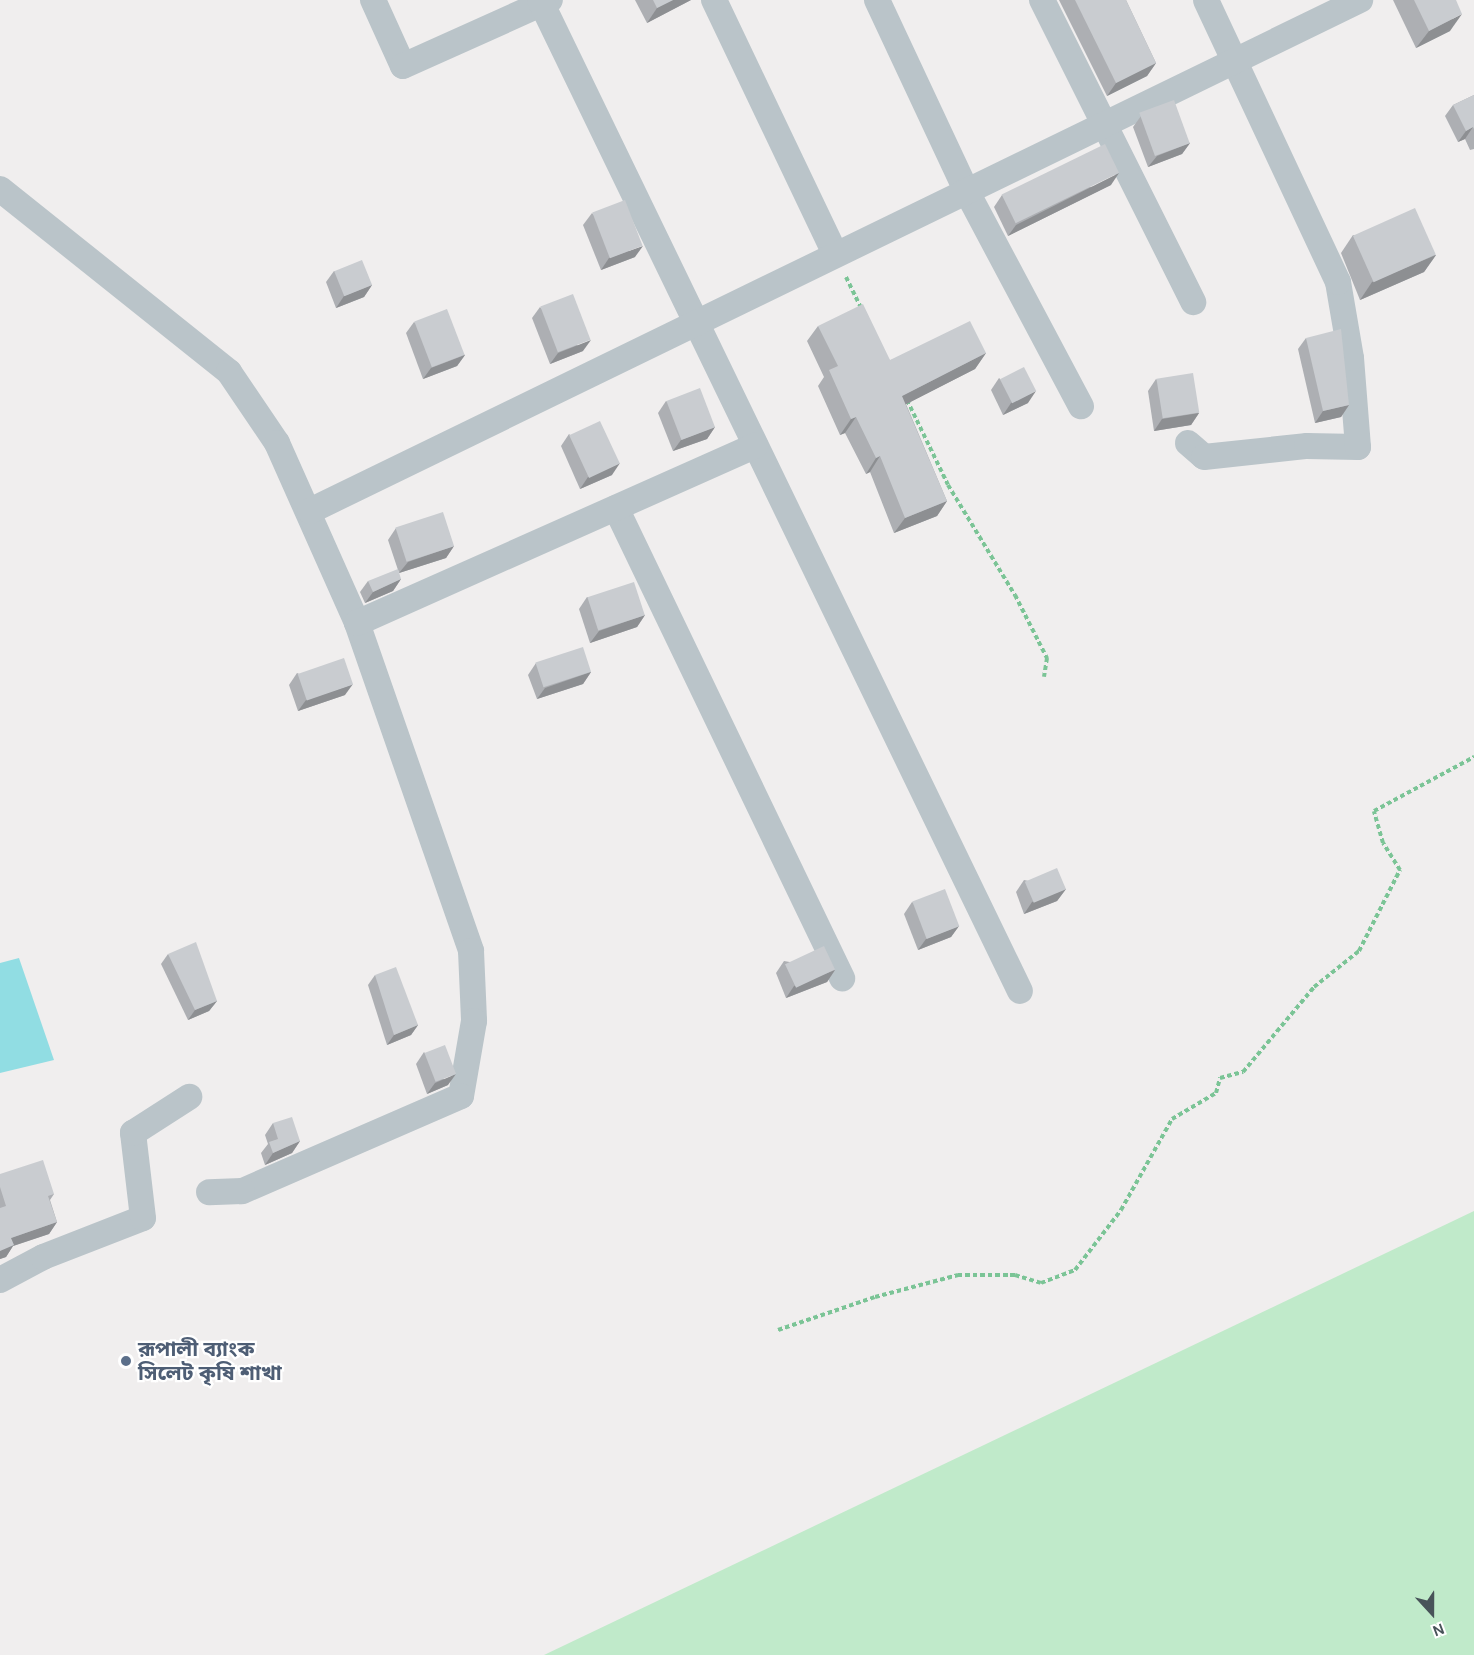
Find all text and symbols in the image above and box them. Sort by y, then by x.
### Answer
place label: রূপালী ব্যাংক সিলেট কৃষি শাখা [138,1336,282,1386]
marker: রূপালী ব্যাংক সিলেট কৃষি শাখা [119,1354,133,1368]
north arrow [1402,1583,1462,1643]
text: N [1430,1619,1447,1641]

